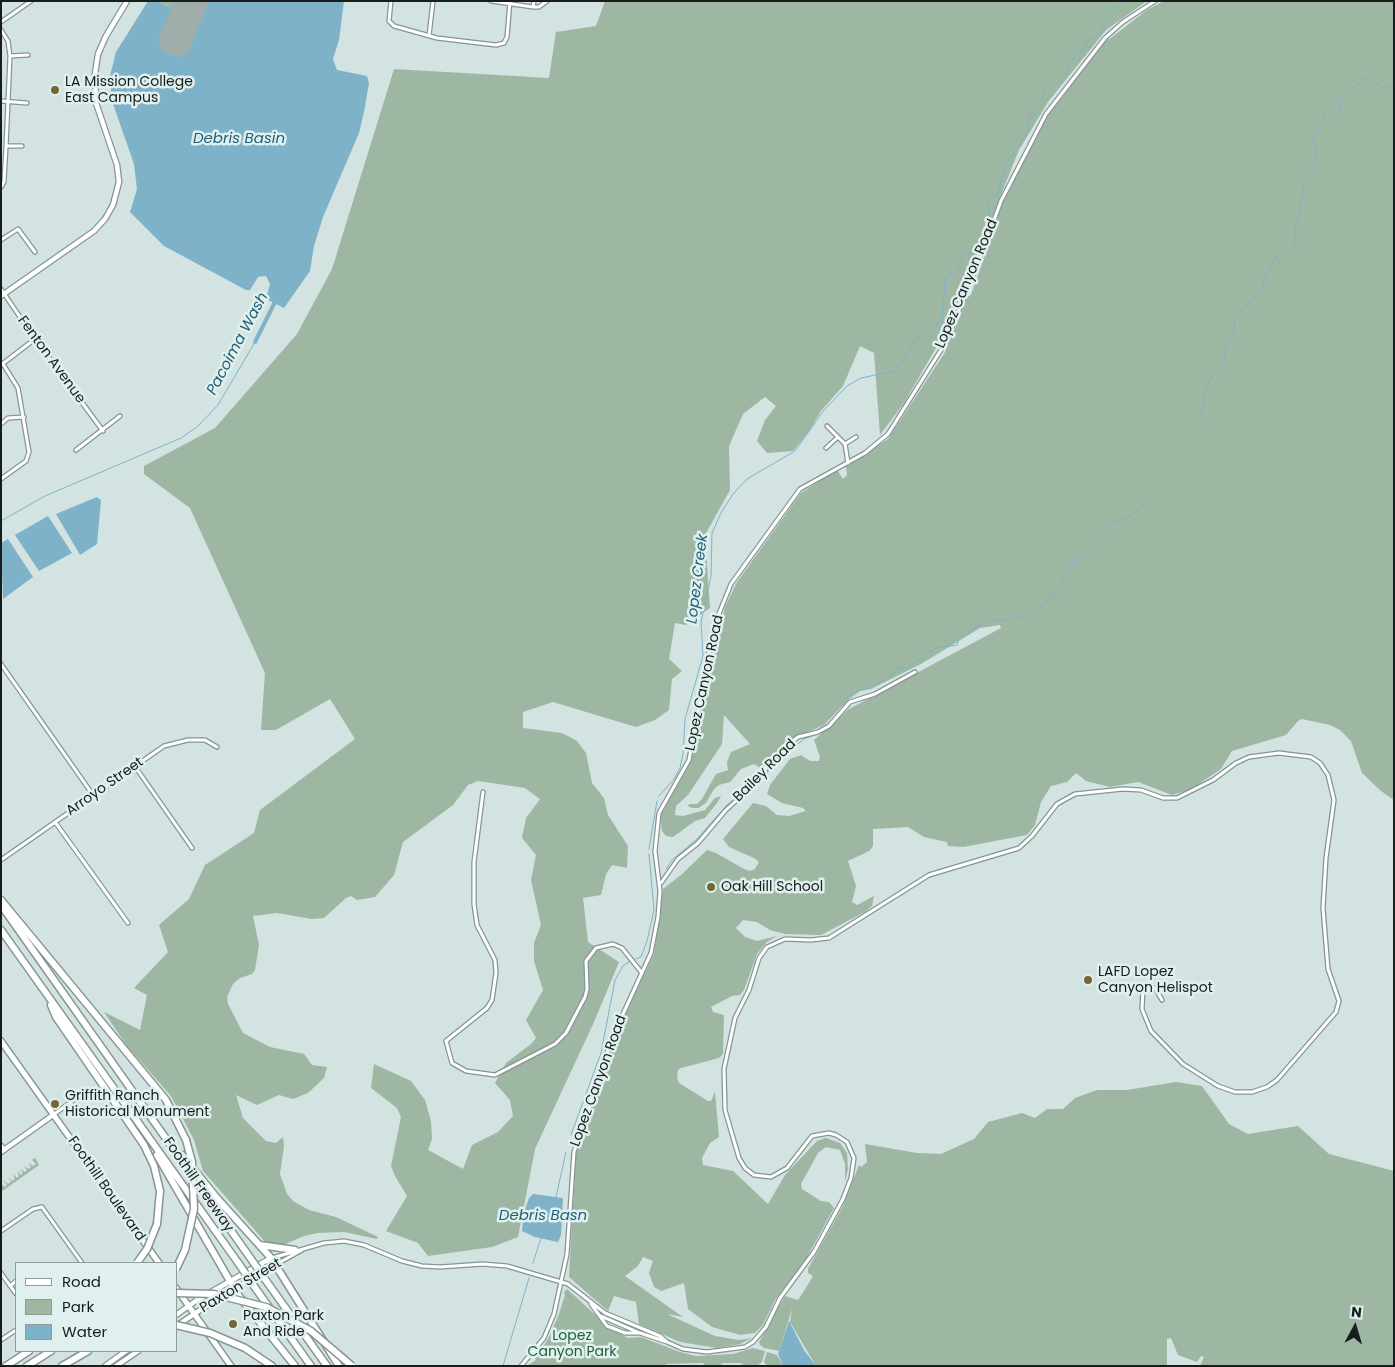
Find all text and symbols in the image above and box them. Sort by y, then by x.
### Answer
place label: LA Mission College East Campus [65,74,193,106]
marker: LA Mission College East Campus [49,84,61,96]
water label: Debris Basin [193,130,285,148]
street label: Lopez Canyon Road [932,217,1002,351]
water label: Pacoima Wash [203,290,273,398]
street label: Fenton Avenue [14,313,88,407]
water label: Lopez Creek [684,533,712,625]
street label: Lopez Canyon Road [682,614,728,752]
street label: Bailey Road [730,736,800,806]
street label: Arroyo Street [63,754,147,820]
place label: Oak Hill School [721,879,823,895]
marker: Oak Hill School [705,881,717,893]
place label: LAFD Lopez Canyon Helispot [1098,964,1213,996]
marker: LAFD Lopez Canyon Helispot [1082,974,1094,986]
street label: Lopez Canyon Road [567,1013,631,1149]
place label: Griffith Ranch Historical Monument [65,1088,209,1120]
marker: Griffith Ranch Historical Monument [49,1098,61,1110]
street label: Foothill Boulevard [64,1134,148,1244]
street label: Foothill Freeway [159,1134,237,1236]
water label: Debris Basn [499,1207,587,1225]
street label: Paxton Street [197,1255,285,1317]
legend [15,1262,178,1352]
text: Road [62,1271,101,1292]
text: Park [62,1296,94,1317]
north arrow [1330,1302,1380,1352]
text: N [1350,1302,1363,1323]
place label: Paxton Park And Ride [243,1308,324,1340]
marker: Paxton Park And Ride [227,1318,239,1330]
text: Water [62,1321,107,1342]
park label: Lopez Canyon Park [528,1328,616,1360]

